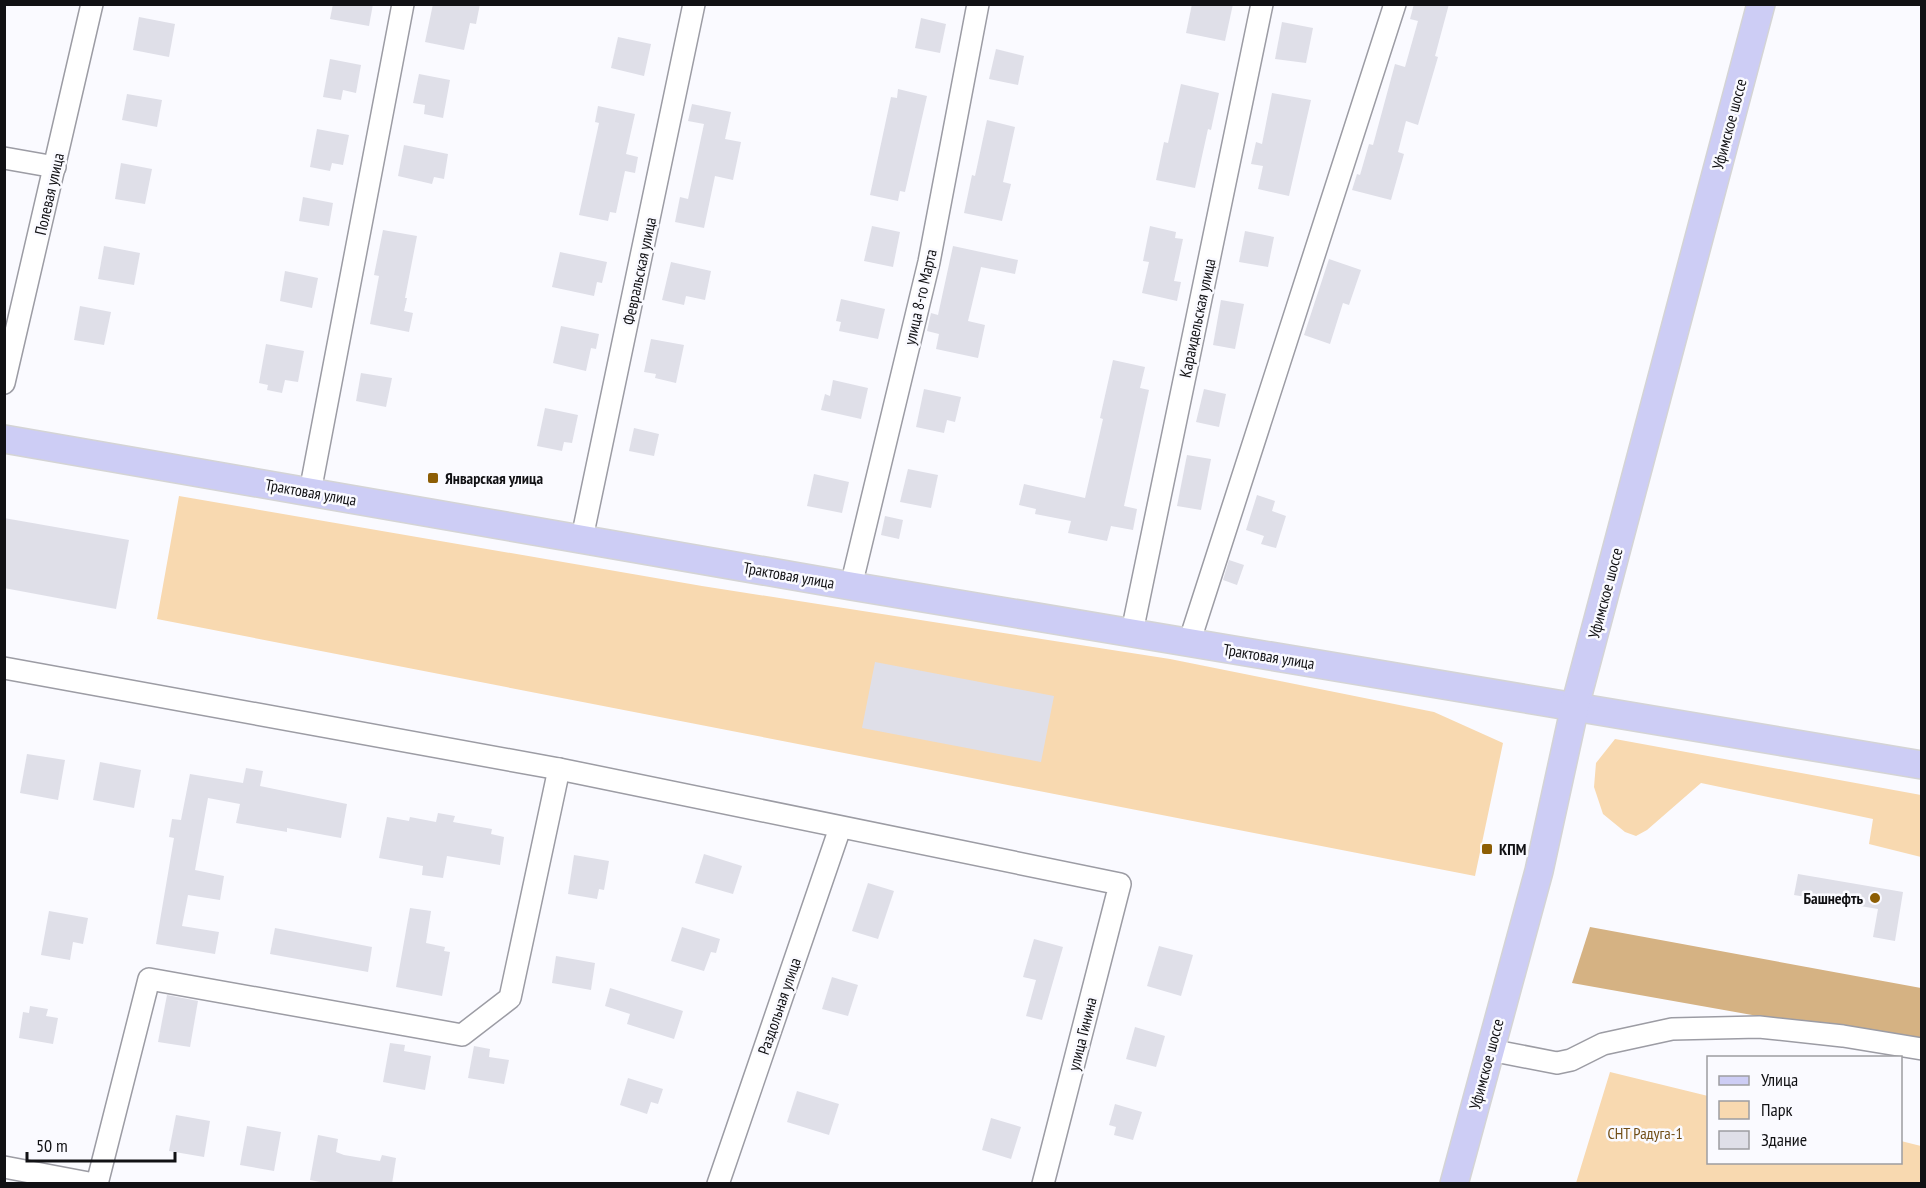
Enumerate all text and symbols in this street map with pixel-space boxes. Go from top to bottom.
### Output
street label: Уфимское шоссе [1707,76,1751,172]
street label: Полевая улица [30,151,68,237]
street label: Февральская улица [618,215,660,327]
street label: улица 8-го Марта [899,247,941,347]
street label: Караидельская улица [1175,257,1219,379]
place label: Январская улица [445,468,543,488]
marker: Январская улица [426,471,440,485]
street label: Трактовая улица [264,474,358,510]
street label: Уфимское шоссе [1583,545,1627,641]
street label: Трактовая улица [742,557,836,593]
street label: Трактовая улица [1222,639,1316,673]
place label: КПМ [1499,839,1526,859]
marker: КПМ [1480,842,1494,856]
place label: Башнефть [1803,888,1863,908]
marker: Башнефть [1868,891,1882,905]
street label: Раздольная улица [753,955,805,1057]
street label: улица Гинина [1063,995,1101,1073]
street label: Уфимское шоссе [1464,1016,1508,1112]
legend [1707,1056,1902,1164]
text: Улица [1761,1068,1798,1091]
text: Парк [1761,1098,1792,1121]
park label: СНТ Радуга-1 [1607,1123,1683,1143]
scale bar [27,1125,176,1163]
text: Здание [1761,1128,1807,1151]
text: 50 m [36,1134,68,1157]

